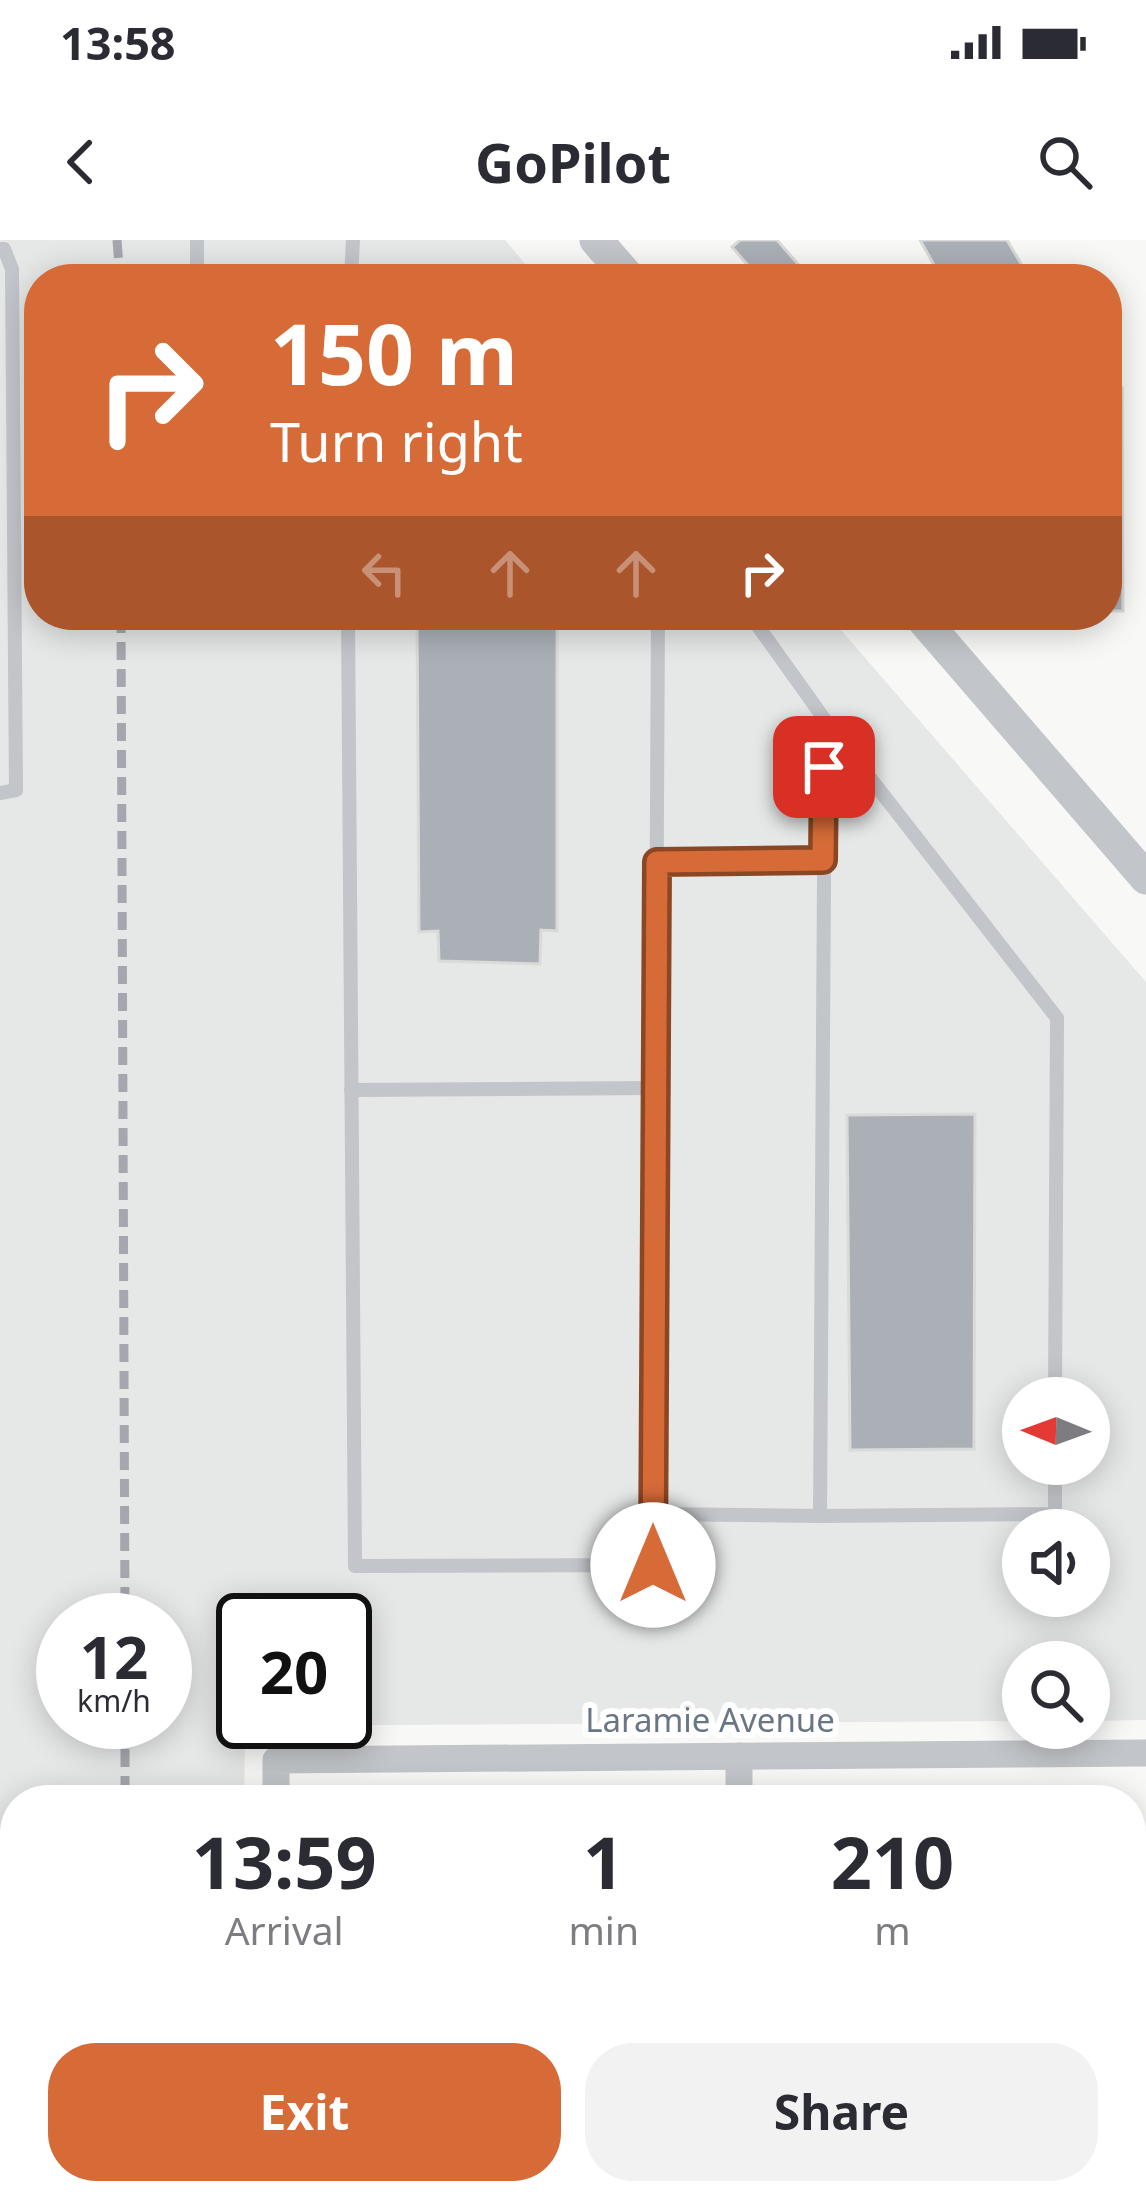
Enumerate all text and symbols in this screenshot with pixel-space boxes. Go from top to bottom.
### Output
text: 13:58 [60,12,176,73]
text: GoPilot [475,125,671,199]
icon: back [48,129,114,195]
icon: search [1032,129,1098,195]
text: 150 m [270,295,518,410]
icon: right [72,312,228,468]
text: Turn right [270,404,523,478]
icon: left [351,540,417,606]
icon: ahead [477,540,543,606]
icon: ahead [603,540,669,606]
icon: right [729,540,795,606]
pin [773,716,875,818]
icon: arrive [791,734,857,800]
north arrow [1002,1377,1110,1485]
map controls [1002,1377,1110,1749]
position arrow [590,1502,716,1628]
button: sound [1002,1509,1110,1617]
speed limit sign: 20 [216,1593,372,1749]
text: 12 [80,1615,148,1697]
button: search [1002,1641,1110,1749]
text: km/h [77,1680,151,1721]
street label: Laramie Avenue [585,1697,835,1742]
text: 13:59 [192,1812,377,1910]
text: 1 [583,1812,624,1910]
text: 210 [831,1812,954,1910]
text: Arrival [225,1903,344,1956]
text: min [568,1903,639,1956]
text: m [874,1903,911,1956]
button: Exit [48,2043,561,2181]
button: Share [585,2043,1098,2181]

